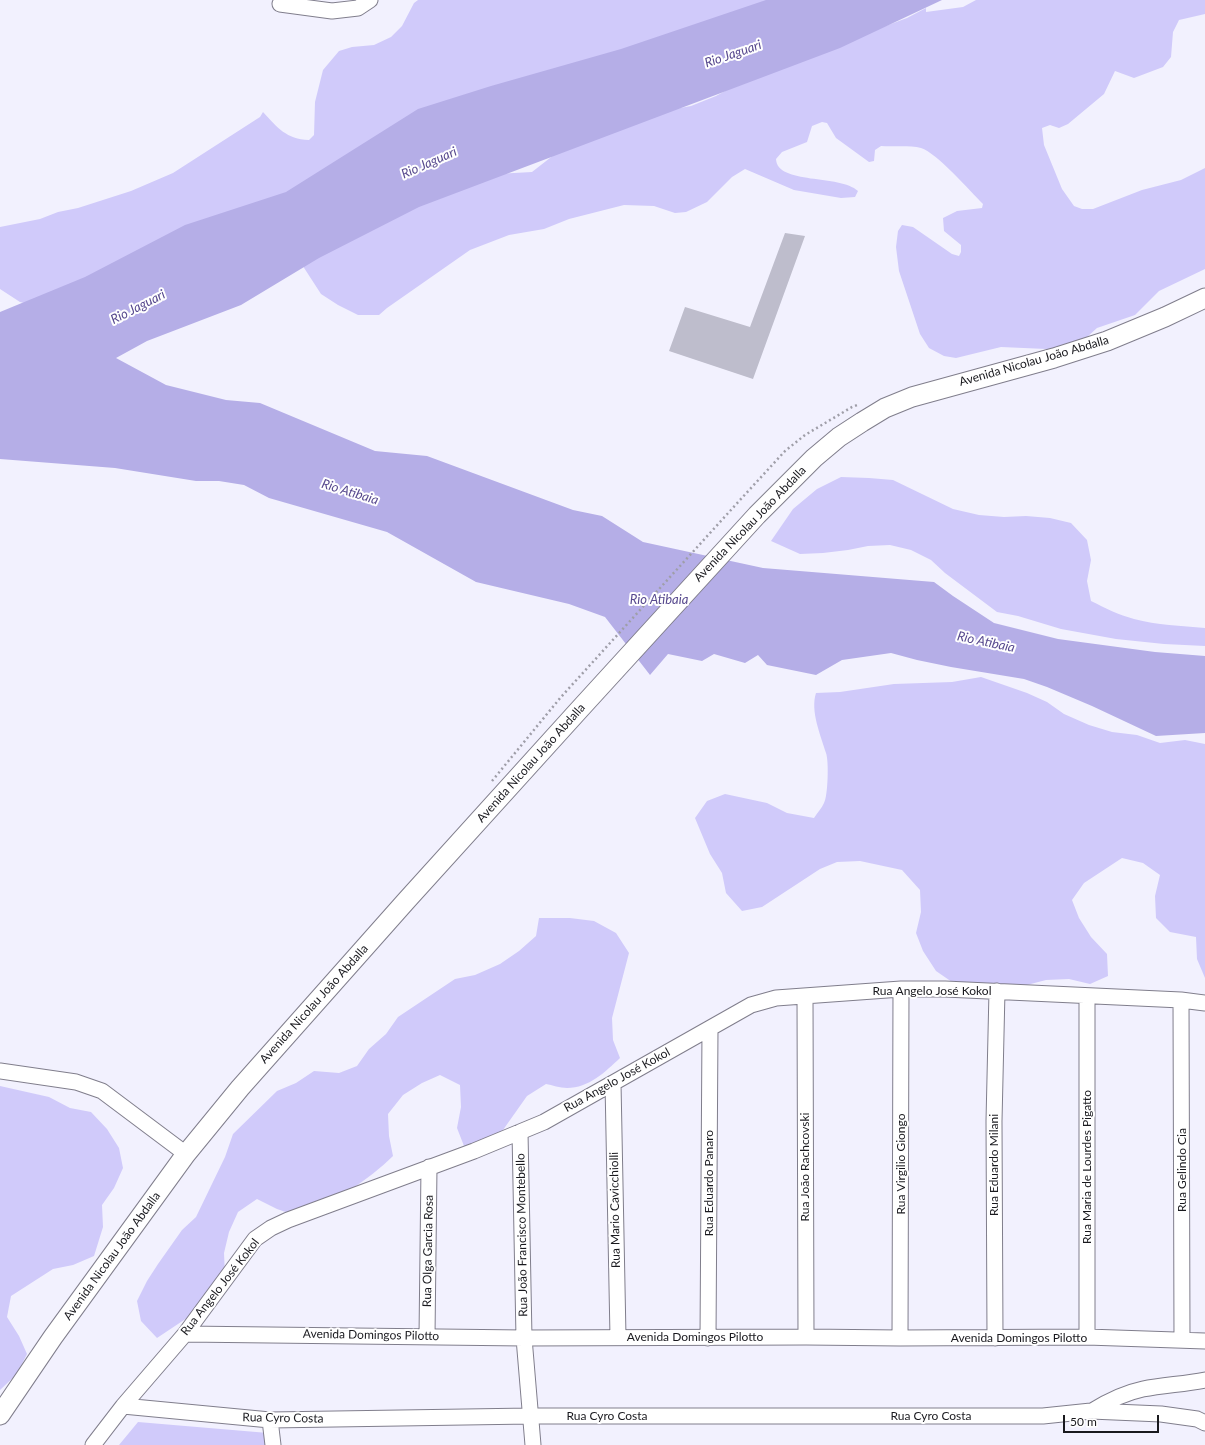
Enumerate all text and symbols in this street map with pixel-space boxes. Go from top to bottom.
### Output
water label: Rio Jaguari [703,37,763,71]
water label: Rio Jaguari [399,144,459,182]
water label: Rio Jaguari [108,287,168,327]
street label: Avenida Nicolau João Abdalla [958,333,1110,389]
street label: Avenida Nicolau João Abdalla [691,463,809,585]
water label: Rio Atibaia [320,476,380,508]
water label: Rio Atibaia [630,592,688,608]
water label: Rio Atibaia [956,628,1016,656]
street label: Avenida Nicolau João Abdalla [474,701,588,825]
street label: Avenida Nicolau João Abdalla [257,942,371,1066]
street label: Rua Angelo José Kokol [873,984,991,998]
street label: Rua Angelo José Kokol [561,1045,673,1115]
street label: Rua Maria de Lourdes Pigatto [1080,1090,1094,1244]
street label: Rua João Rachcovski [798,1113,812,1221]
street label: Rua Virgilio Giongo [894,1114,908,1214]
street label: Rua Eduardo Milani [987,1114,1001,1216]
street label: Rua Gelindo Cia [1175,1128,1189,1212]
street label: Rua Eduardo Panaro [702,1130,716,1236]
street label: Rua Mario Cavicchiolli [607,1152,623,1268]
street label: Rua João Francisco Montebello [513,1153,531,1317]
street label: Avenida Nicolau João Abdalla [61,1189,163,1323]
street label: Rua Olga Garcia Rosa [420,1195,436,1307]
street label: Rua Angelo José Kokol [178,1236,262,1338]
street label: Avenida Domingos Pilotto [303,1327,439,1343]
street label: Avenida Domingos Pilotto [627,1330,763,1344]
street label: Avenida Domingos Pilotto [951,1331,1087,1345]
scale bar [1065,1407,1161,1433]
street label: Rua Cyro Costa [566,1409,648,1423]
street label: Rua Cyro Costa [890,1409,972,1423]
street label: Rua Cyro Costa [242,1410,324,1426]
text: 50 m [1070,1414,1097,1429]

